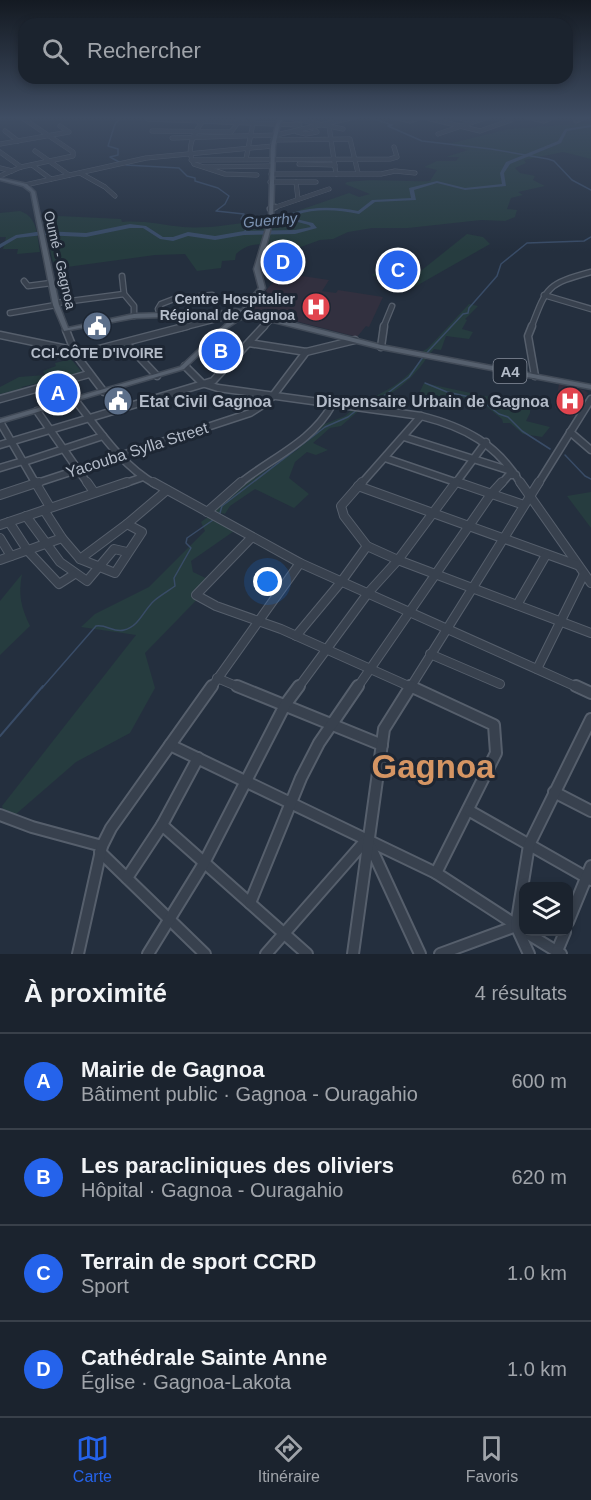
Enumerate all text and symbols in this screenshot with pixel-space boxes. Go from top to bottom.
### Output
search box [18,18,573,84]
icon: search [39,35,72,68]
text: Rechercher [87,38,201,63]
street label: Oumé - Gagnoa [41,209,79,311]
water label: Guerrhy [242,209,299,231]
pin: D [264,240,302,284]
pin: C [378,248,418,292]
place label: Centre Hospitalier Régional de Gagnoa [160,291,296,323]
hospital icon: Centre Hospitalier Régional de Gagnoa [300,291,332,323]
public building icon: CCI-CÔTE D'IVOIRE [81,310,113,342]
pin: B [202,328,240,374]
place label: CCI-CÔTE D'IVOIRE [31,344,163,361]
road number: A4 [494,359,526,383]
pin: A [38,370,78,416]
public building icon: Etat Civil Gagnoa [102,385,134,417]
hospital icon: Dispensaire Urbain de Gagnoa [554,385,586,417]
place label: Etat Civil Gagnoa [139,393,272,410]
place label: Dispensaire Urbain de Gagnoa [316,393,549,410]
street label: Yacouba Sylla Street [64,419,211,481]
your location [253,567,282,596]
district label: Gagnoa [372,748,495,785]
map controls [519,882,573,936]
button: layers [519,882,573,936]
text: À proximité [24,978,167,1008]
text: 4 résultats [475,982,567,1004]
text: Mairie de Gagnoa [81,1057,264,1082]
text: A [36,1070,51,1092]
text: 600 m [511,1070,567,1092]
text: Bâtiment public · Gagnoa - Ouragahio [81,1083,418,1105]
text: Les paracliniques des oliviers [81,1153,394,1178]
text: B [36,1166,51,1188]
text: 620 m [511,1166,567,1188]
text: Hôpital · Gagnoa - Ouragahio [81,1179,343,1201]
text: Terrain de sport CCRD [81,1249,317,1274]
text: C [36,1262,51,1284]
text: 1.0 km [507,1262,567,1284]
text: Sport [81,1275,129,1297]
text: Cathédrale Sainte Anne [81,1345,327,1370]
text: D [36,1358,51,1380]
text: 1.0 km [507,1358,567,1380]
text: Église · Gagnoa-Lakota [81,1371,291,1393]
tab: Carte [73,1432,112,1486]
tab: Itinéraire [258,1432,320,1486]
tab: Favoris [466,1432,518,1486]

